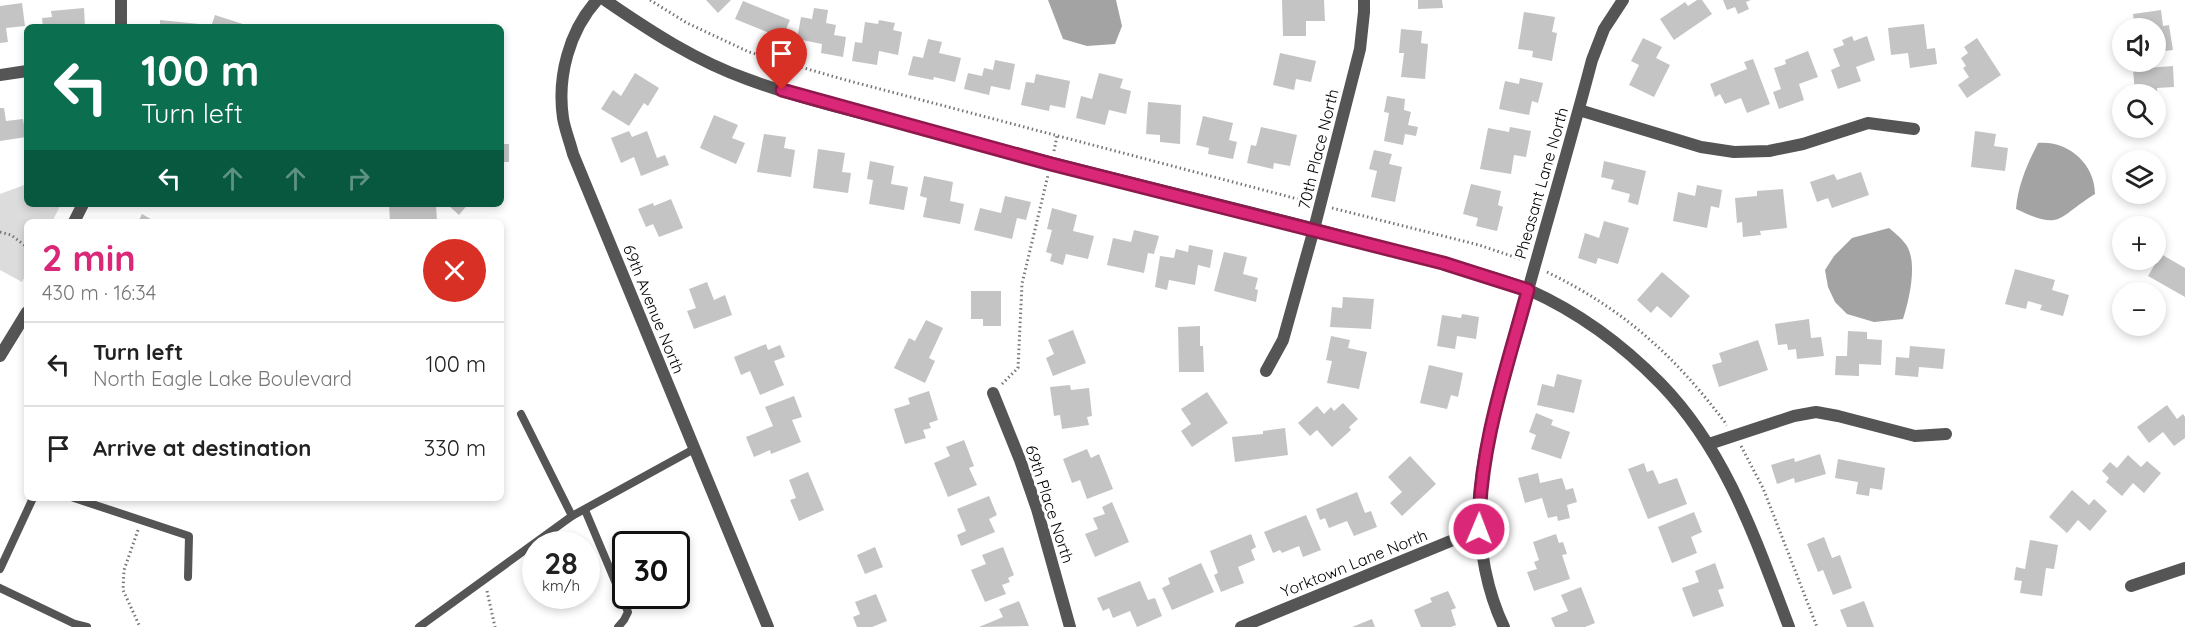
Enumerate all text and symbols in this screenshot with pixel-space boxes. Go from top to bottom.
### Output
map controls [2112,18,2166,336]
button: sound [2112,18,2166,72]
pin [756,28,807,90]
icon: arrive [765,37,798,70]
text: 100 m [141,44,259,97]
icon: left [42,48,120,126]
button: search [2112,84,2166,138]
street label: 70th Place North [1293,87,1343,211]
text: Turn left [141,96,243,130]
street label: Pheasant Lane North [1510,105,1572,261]
button: layers [2112,150,2166,204]
icon: left [153,162,186,195]
icon: ahead [216,162,249,195]
icon: ahead [279,162,312,195]
icon: right [342,162,375,195]
button: + [2112,216,2166,270]
text: 2 min [42,235,136,280]
button: close [423,239,486,302]
street label: 69th Avenue North [619,242,689,376]
text: 430 m · 16:34 [42,280,156,305]
button: − [2112,282,2166,336]
text: Turn left [93,338,183,366]
icon: left [42,348,75,381]
text: 100 m [426,350,486,378]
text: North Eagle Lake Boulevard [93,366,352,391]
icon: arrive [42,432,75,465]
text: Arrive at destination [93,434,311,462]
text: 330 m [424,434,486,462]
street label: 69th Place North [1021,442,1079,566]
position arrow [1447,497,1511,561]
street label: Yorktown Lane North [1278,524,1430,602]
speed limit sign: 30 [612,531,690,609]
text: 28 [544,544,578,582]
text: km/h [542,576,580,595]

